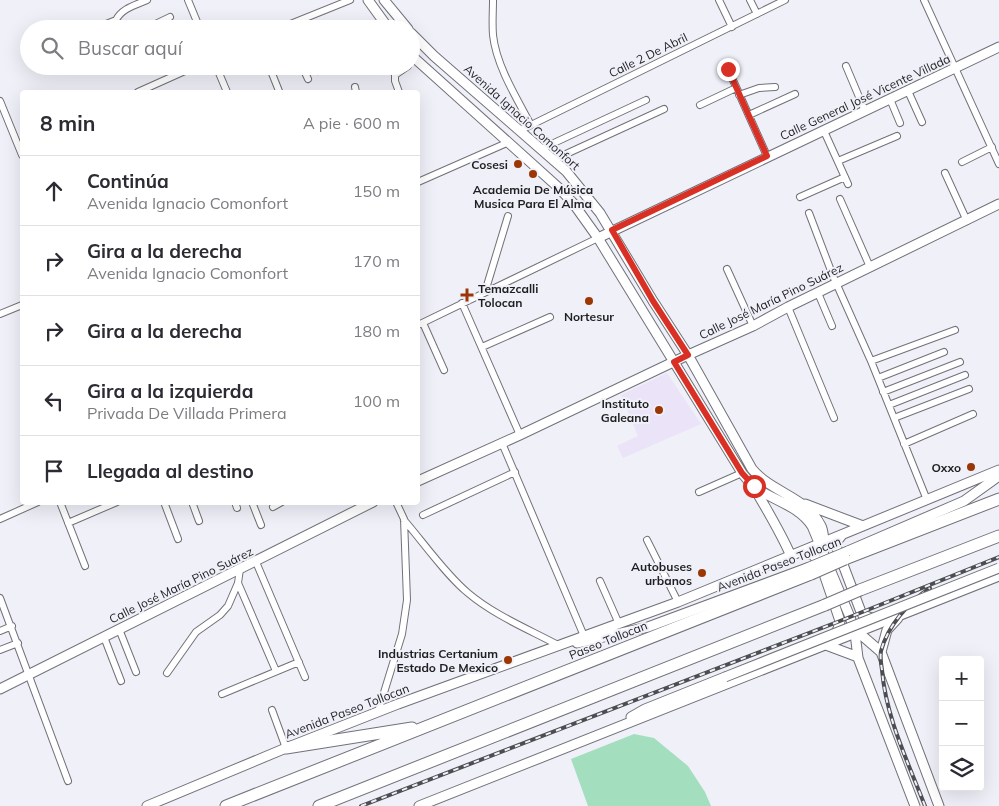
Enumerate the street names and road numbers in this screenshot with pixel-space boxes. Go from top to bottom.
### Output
street label: Calle 2 De Abril [606,29,690,81]
street label: Calle General José Vicente Villada [777,51,953,143]
street label: Avenida Ignacio Comonfort [461,61,583,173]
street label: Calle José María Pino Suárez [697,260,845,342]
street label: Avenida Paseo Tollocan [715,533,843,595]
street label: Calle José María Pino Suárez [107,544,255,626]
street label: Paseo Tollocan [567,617,649,663]
street label: Avenida Paseo Tollocan [283,680,411,742]

